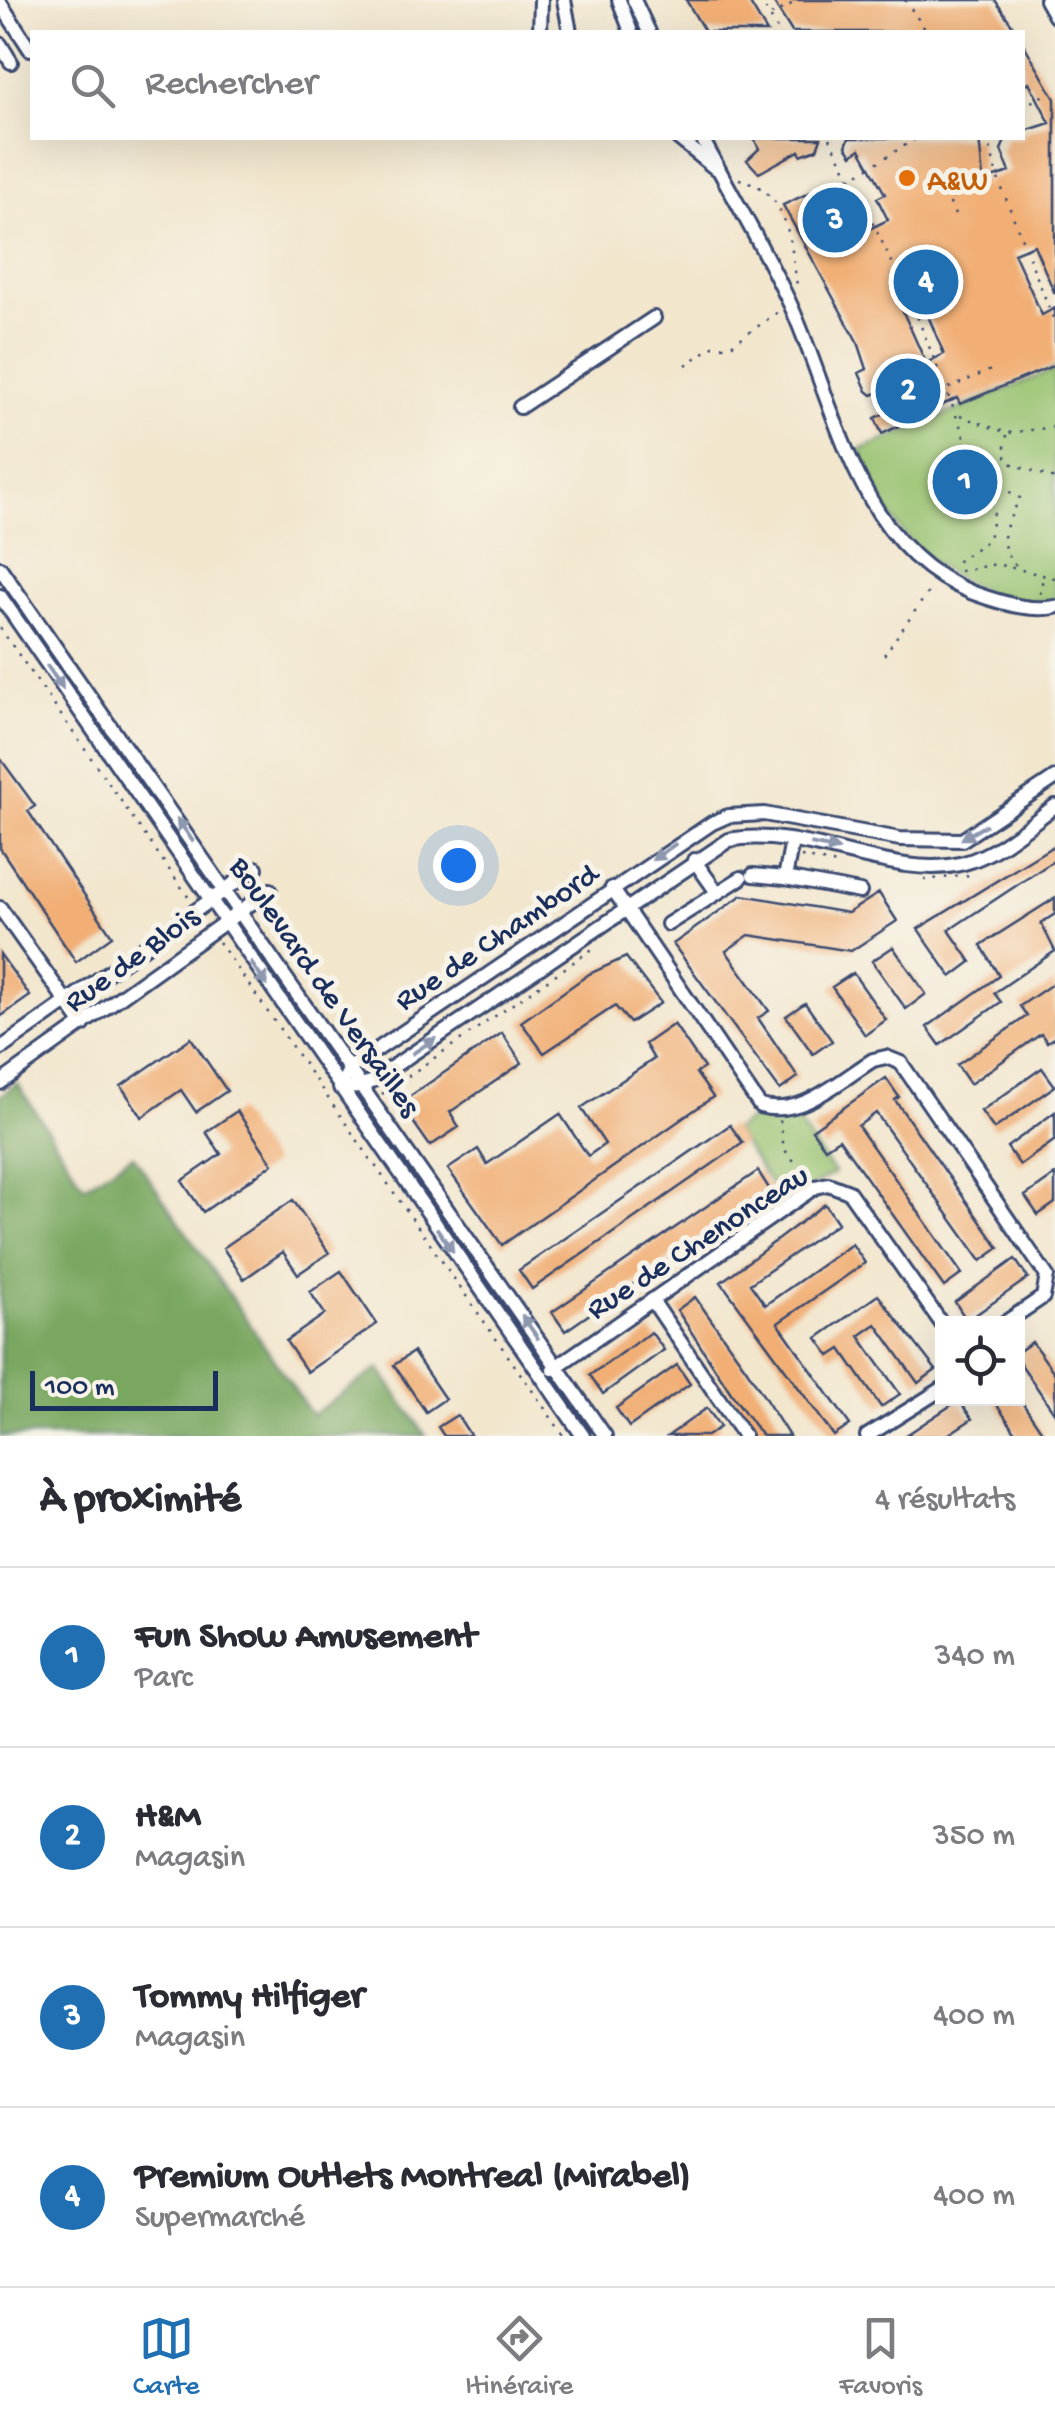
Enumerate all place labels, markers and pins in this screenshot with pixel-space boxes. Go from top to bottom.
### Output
place label: A&W [927,164,988,202]
marker: A&W [896,167,918,189]
pin: 3 [802,182,868,258]
pin: 4 [894,244,958,320]
pin: 2 [876,354,940,428]
pin: 1 [932,444,998,520]

